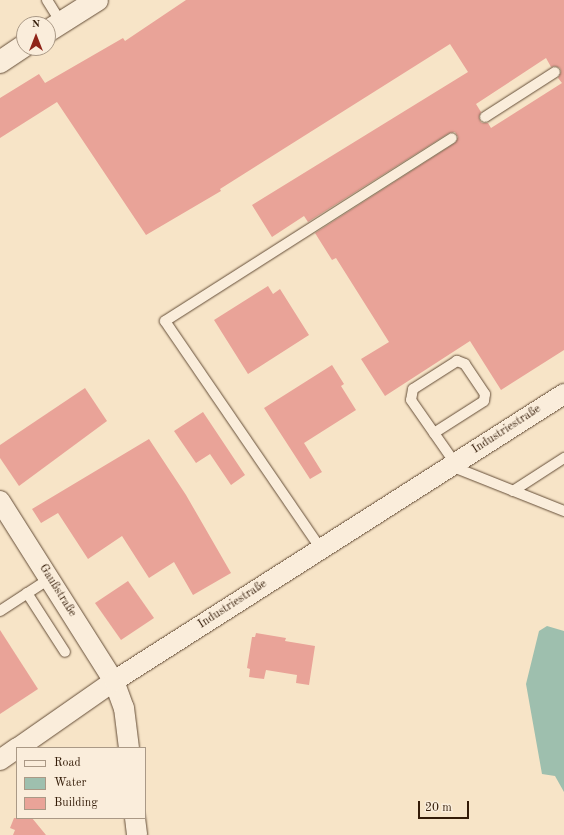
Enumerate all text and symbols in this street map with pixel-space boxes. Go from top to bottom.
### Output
north arrow [16,16,56,56]
text: N [32,19,40,30]
street label: Industriestraße [470,402,544,458]
street label: Gaußstraße [35,562,79,620]
street label: Industriestraße [196,577,270,633]
legend [16,747,146,819]
text: Road [54,757,81,769]
text: Water [54,777,86,789]
scale bar [420,793,471,819]
text: Building [54,797,98,809]
text: 20 m [425,802,452,814]

